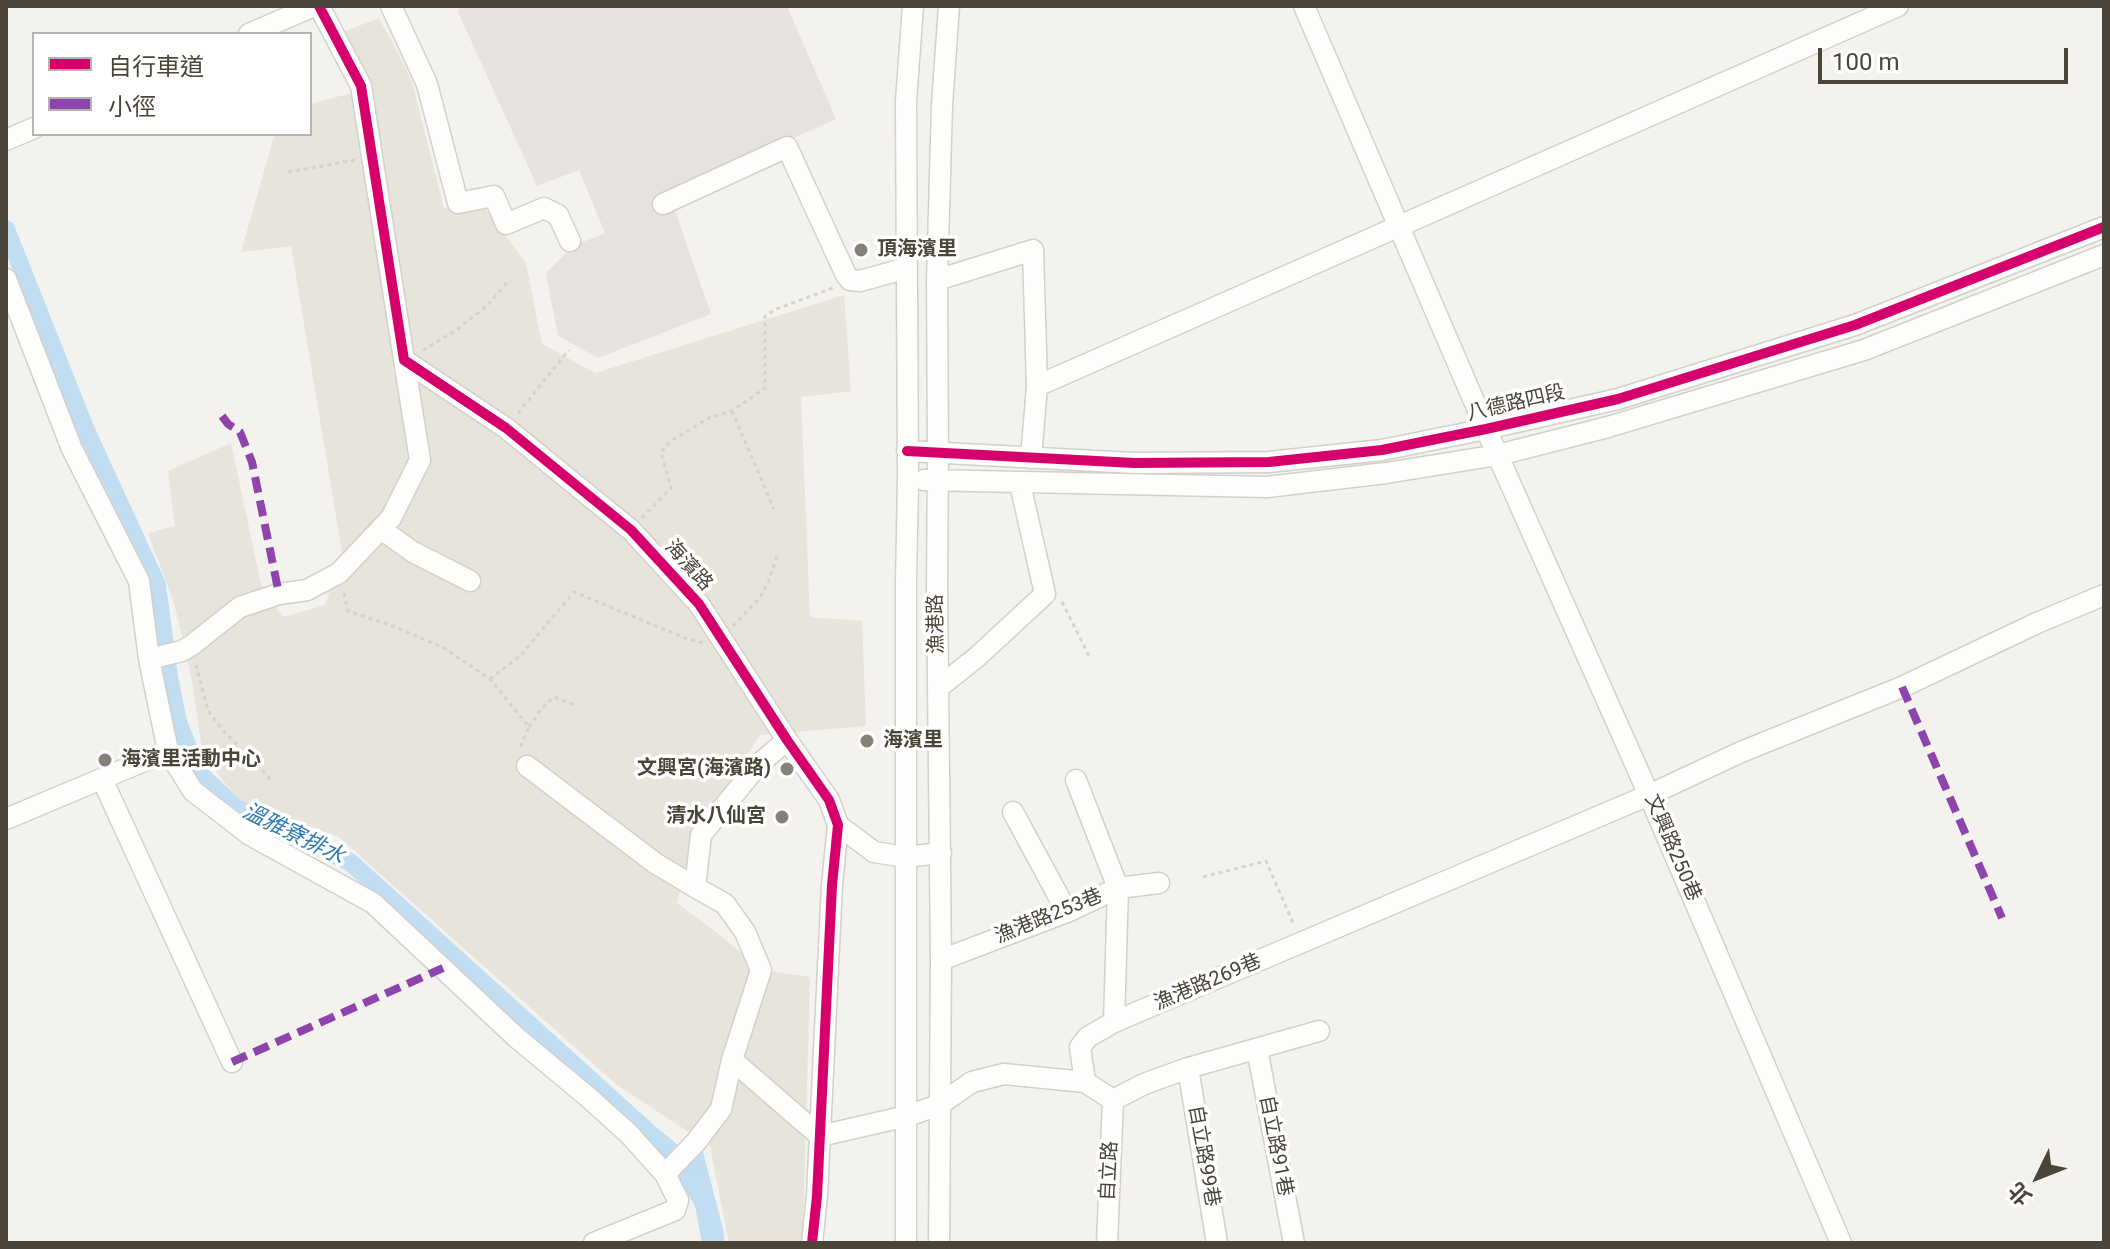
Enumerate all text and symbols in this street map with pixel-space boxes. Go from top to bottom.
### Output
legend [32,32,312,136]
scale bar [1822,32,2072,82]
text: 100 m [1832,48,1899,76]
text: 自行車道 [108,53,204,81]
text: 小徑 [108,93,156,121]
place label: 頂海濱里 [877,238,957,262]
marker: 頂海濱里 [852,241,870,259]
street label: 八德路四段 [1465,381,1567,427]
street label: 海濱路 [659,536,717,596]
street label: 漁港路 [924,594,950,654]
place label: 海濱里 [883,729,943,753]
marker: 海濱里 [858,732,876,750]
place label: 海濱里活動中心 [121,748,261,772]
marker: 海濱里活動中心 [96,751,114,769]
place label: 文興宮(海濱路) [637,757,771,781]
marker: 文興宮(海濱路) [778,760,796,778]
street label: 文興路250巷 [1639,791,1705,905]
water label: 溫雅寮排水 [238,799,348,871]
place label: 清水八仙宮 [666,805,766,829]
marker: 清水八仙宮 [773,808,791,826]
street label: 漁港路253巷 [992,885,1106,949]
street label: 漁港路269巷 [1151,950,1265,1016]
street label: 自立路91巷 [1253,1093,1297,1199]
street label: 自立路99巷 [1182,1103,1224,1209]
north arrow [1998,1137,2078,1217]
street label: 自立路 [1096,1140,1124,1202]
text: 北 [2003,1177,2037,1210]

